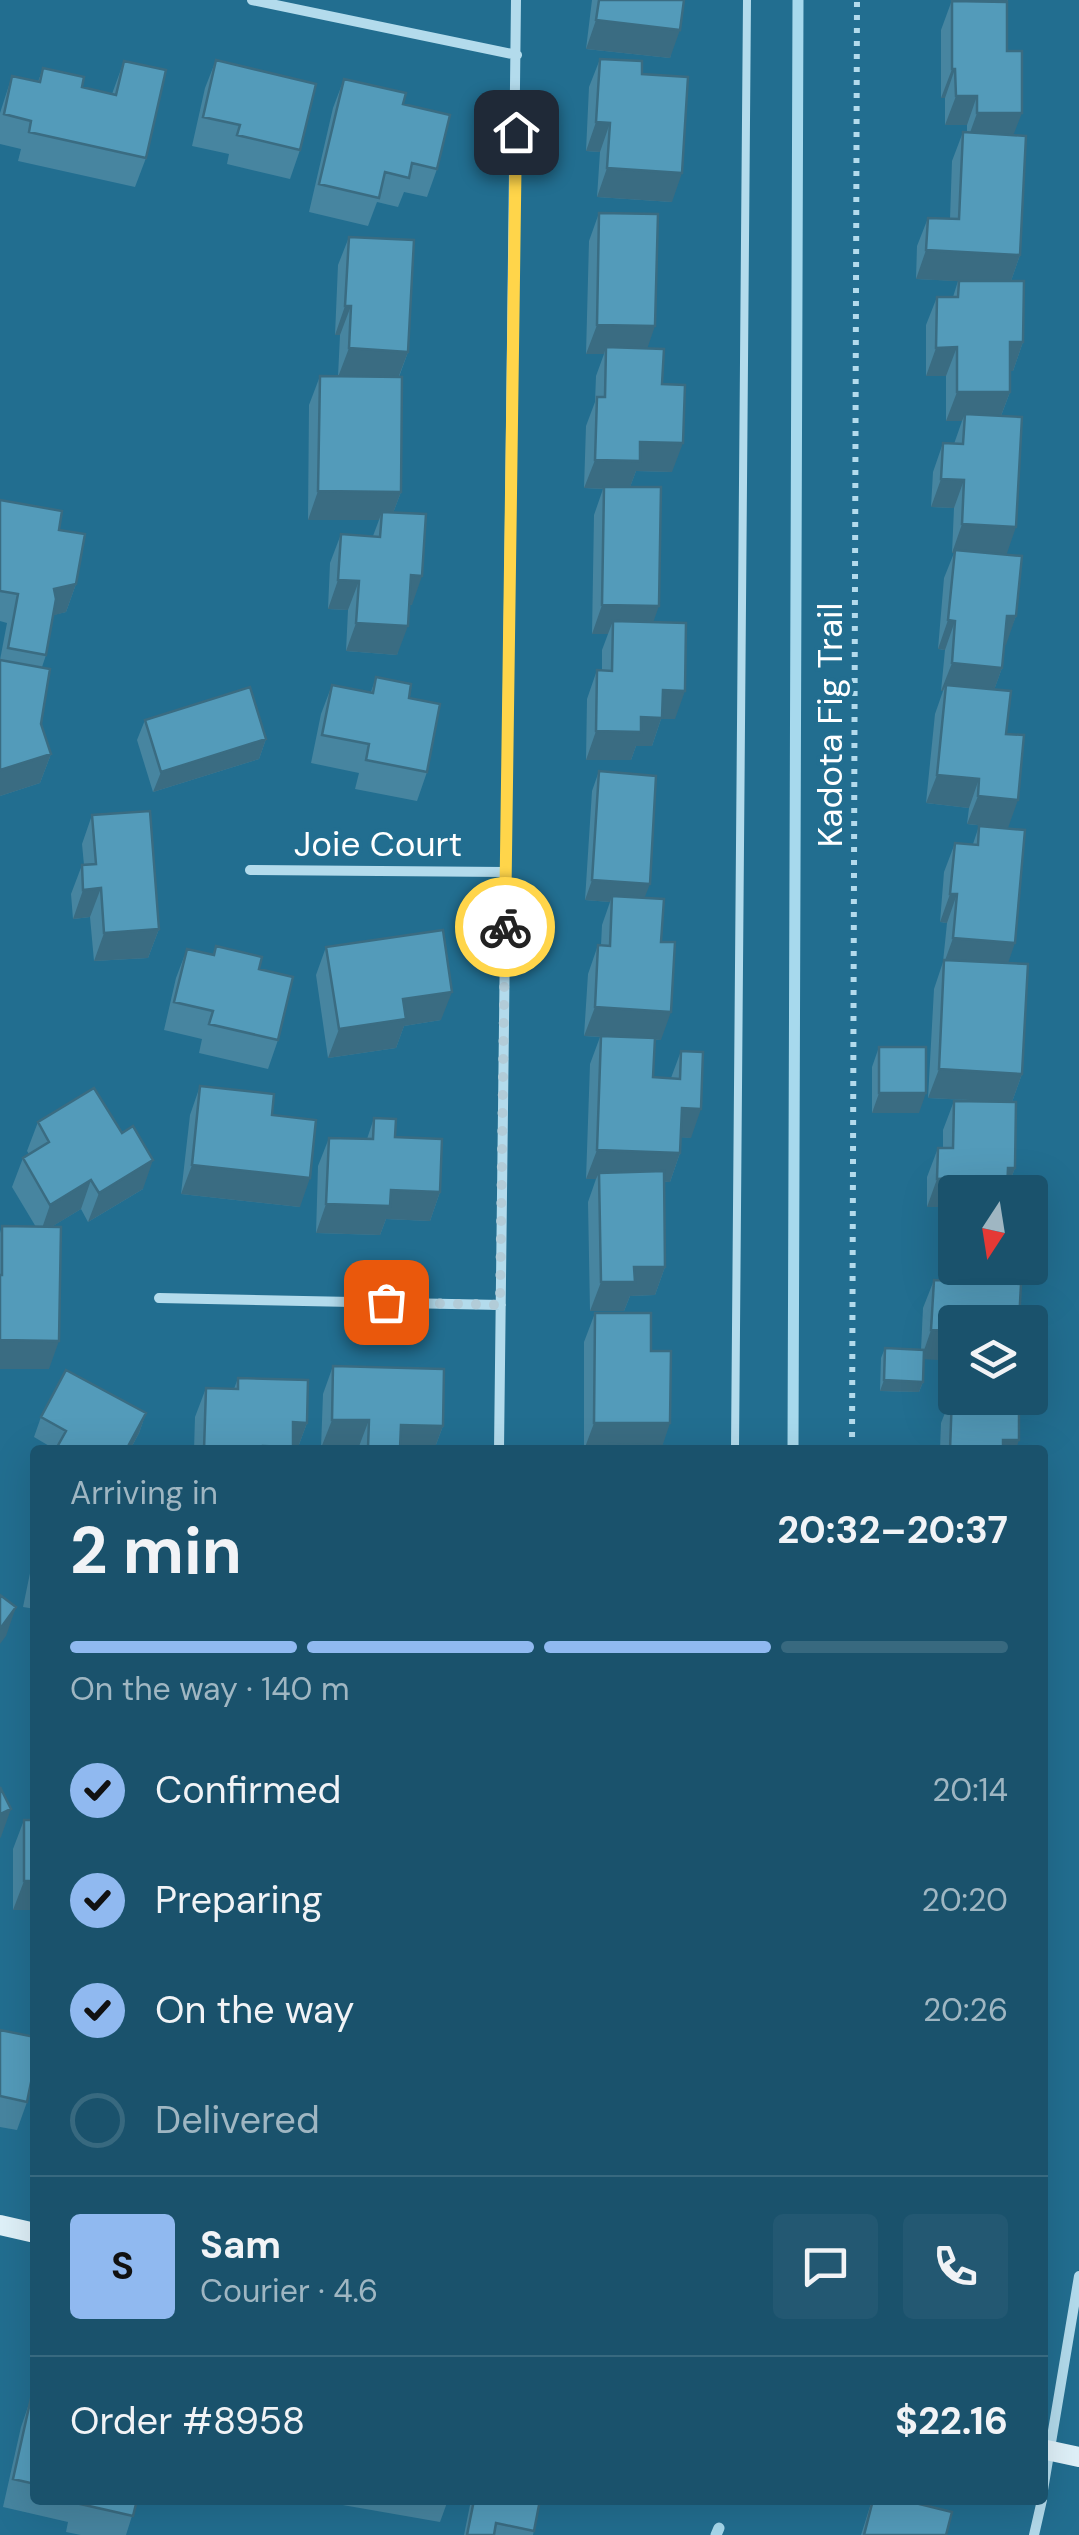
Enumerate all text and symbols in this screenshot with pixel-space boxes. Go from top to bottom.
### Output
pin [474,90,559,175]
icon: home [489,105,544,160]
street label: Kadota Fig Trail [807,603,853,847]
street label: Joie Court [294,821,462,867]
courier [455,877,555,977]
icon: bike [478,900,533,955]
north arrow [938,1175,1048,1285]
map controls [938,1175,1048,1415]
pin [344,1260,429,1345]
icon: bag [359,1275,414,1330]
button: layers [938,1305,1048,1415]
text: Arriving in [70,1472,218,1514]
text: 20:32–20:37 [777,1505,1008,1555]
text: 2 min [70,1509,242,1593]
text: On the way · 140 m [70,1668,350,1710]
icon: check [70,1763,125,1818]
text: Confirmed [155,1765,341,1815]
text: 20:14 [932,1769,1008,1811]
icon: check [70,1873,125,1928]
text: Preparing [155,1875,323,1925]
text: 20:20 [922,1879,1008,1921]
icon: check [70,1983,125,2038]
text: On the way [155,1985,354,2035]
text: 20:26 [923,1989,1008,2031]
text: Delivered [155,2095,320,2145]
button: chat [773,2214,878,2319]
button: phone [903,2214,1008,2319]
text: Sam [200,2220,281,2270]
text: S [111,2241,134,2291]
text: Courier · 4.6 [200,2270,378,2312]
text: Order #8958 [70,2396,305,2446]
text: $22.16 [895,2396,1008,2446]

